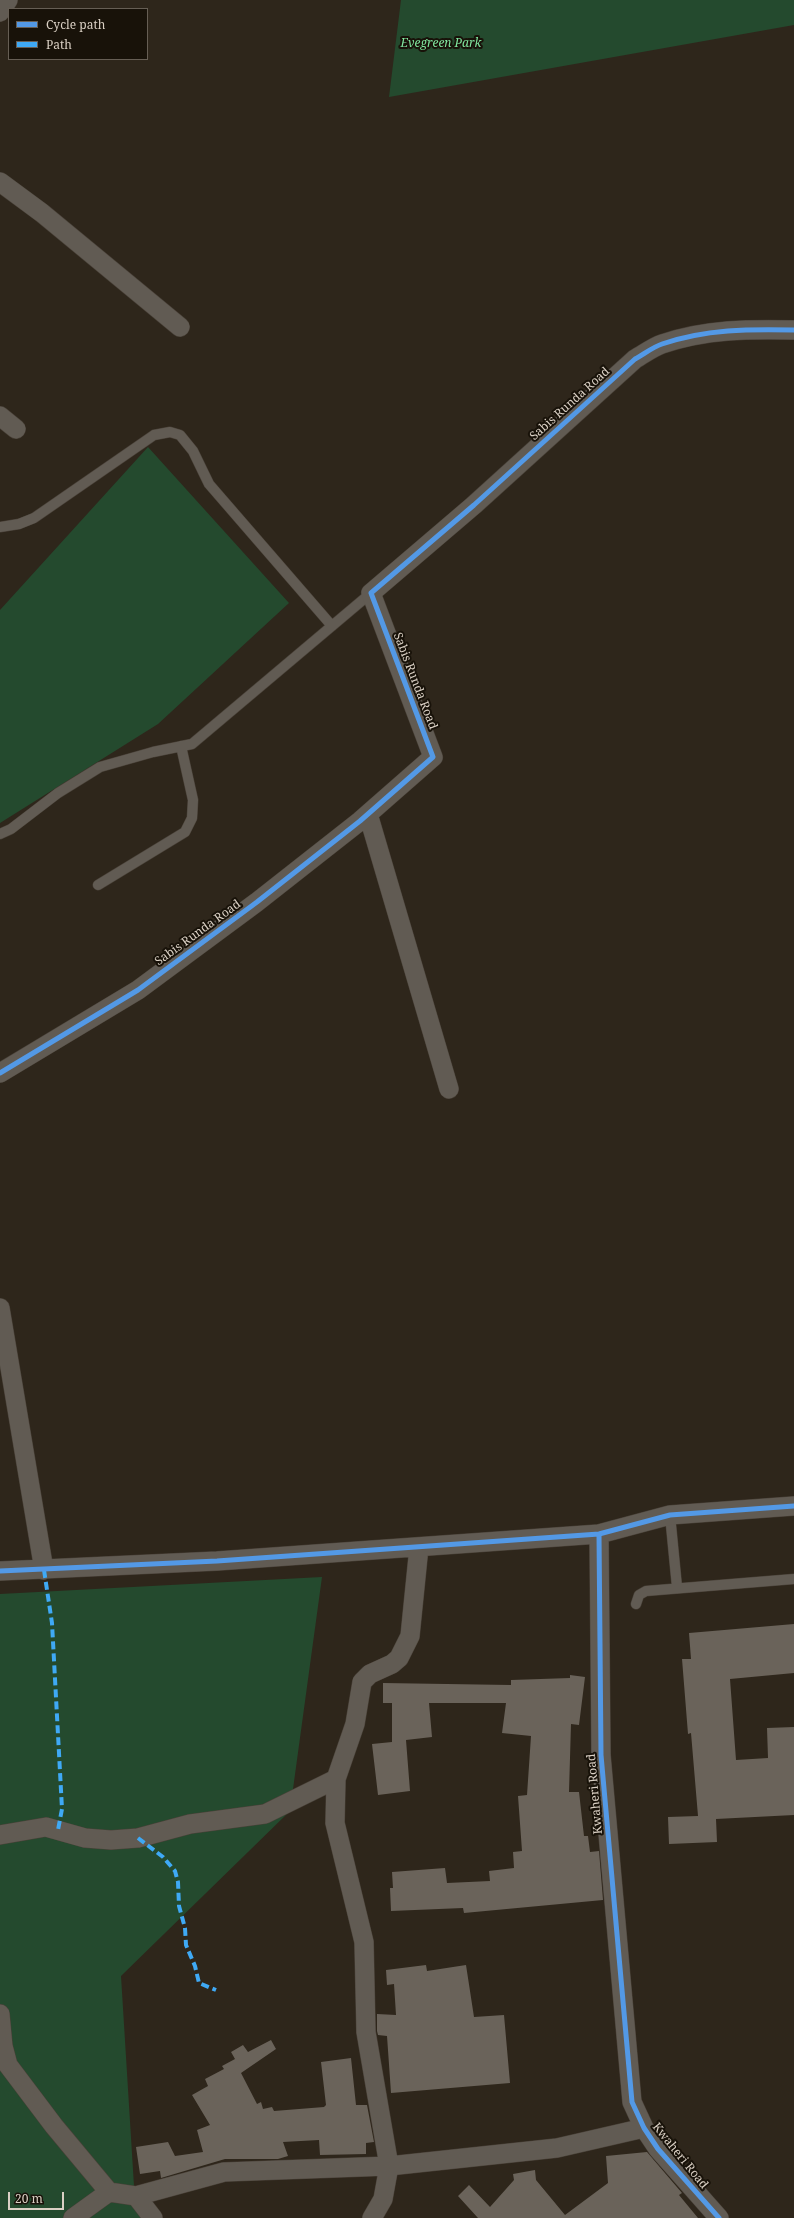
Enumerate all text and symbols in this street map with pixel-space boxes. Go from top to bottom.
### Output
legend [8,8,148,60]
text: Cycle path [46,16,105,33]
text: Path [46,36,72,53]
park label: Evegreen Park [401,37,481,51]
street label: Sabis Runda Road [527,364,613,444]
street label: Sabis Runda Road [390,631,440,731]
street label: Sabis Runda Road [152,897,244,969]
street label: Kwaheri Road [584,1753,606,1835]
street label: Kwaheri Road [649,2120,711,2192]
scale bar [10,2184,66,2210]
text: 20 m [15,2190,43,2207]

